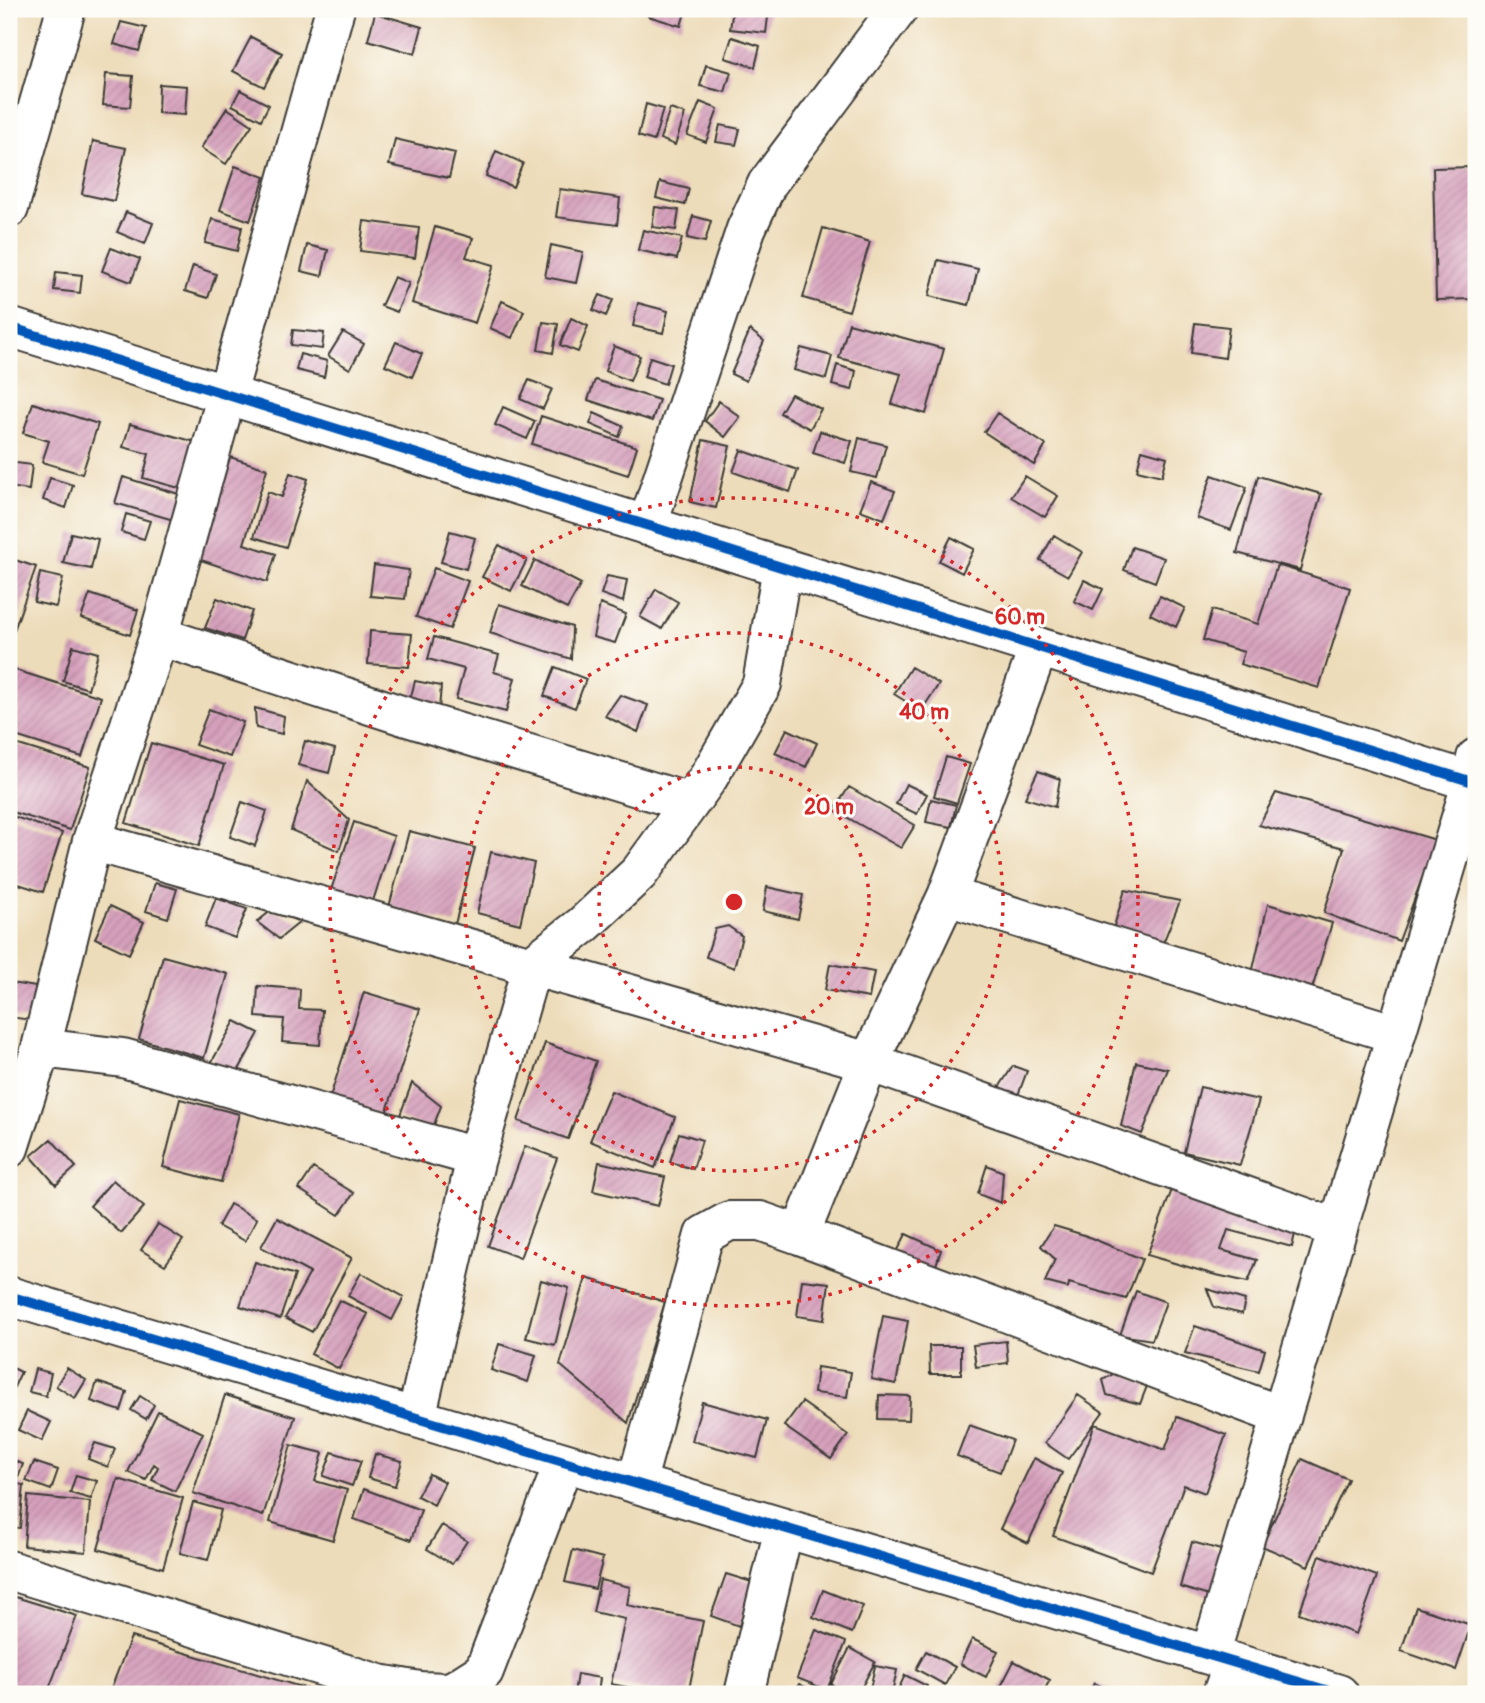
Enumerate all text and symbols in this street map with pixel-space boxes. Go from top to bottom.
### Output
text: 60 m [995,604,1045,631]
text: 40 m [899,699,949,726]
text: 20 m [804,794,854,821]
centre of rings [722,890,746,914]

